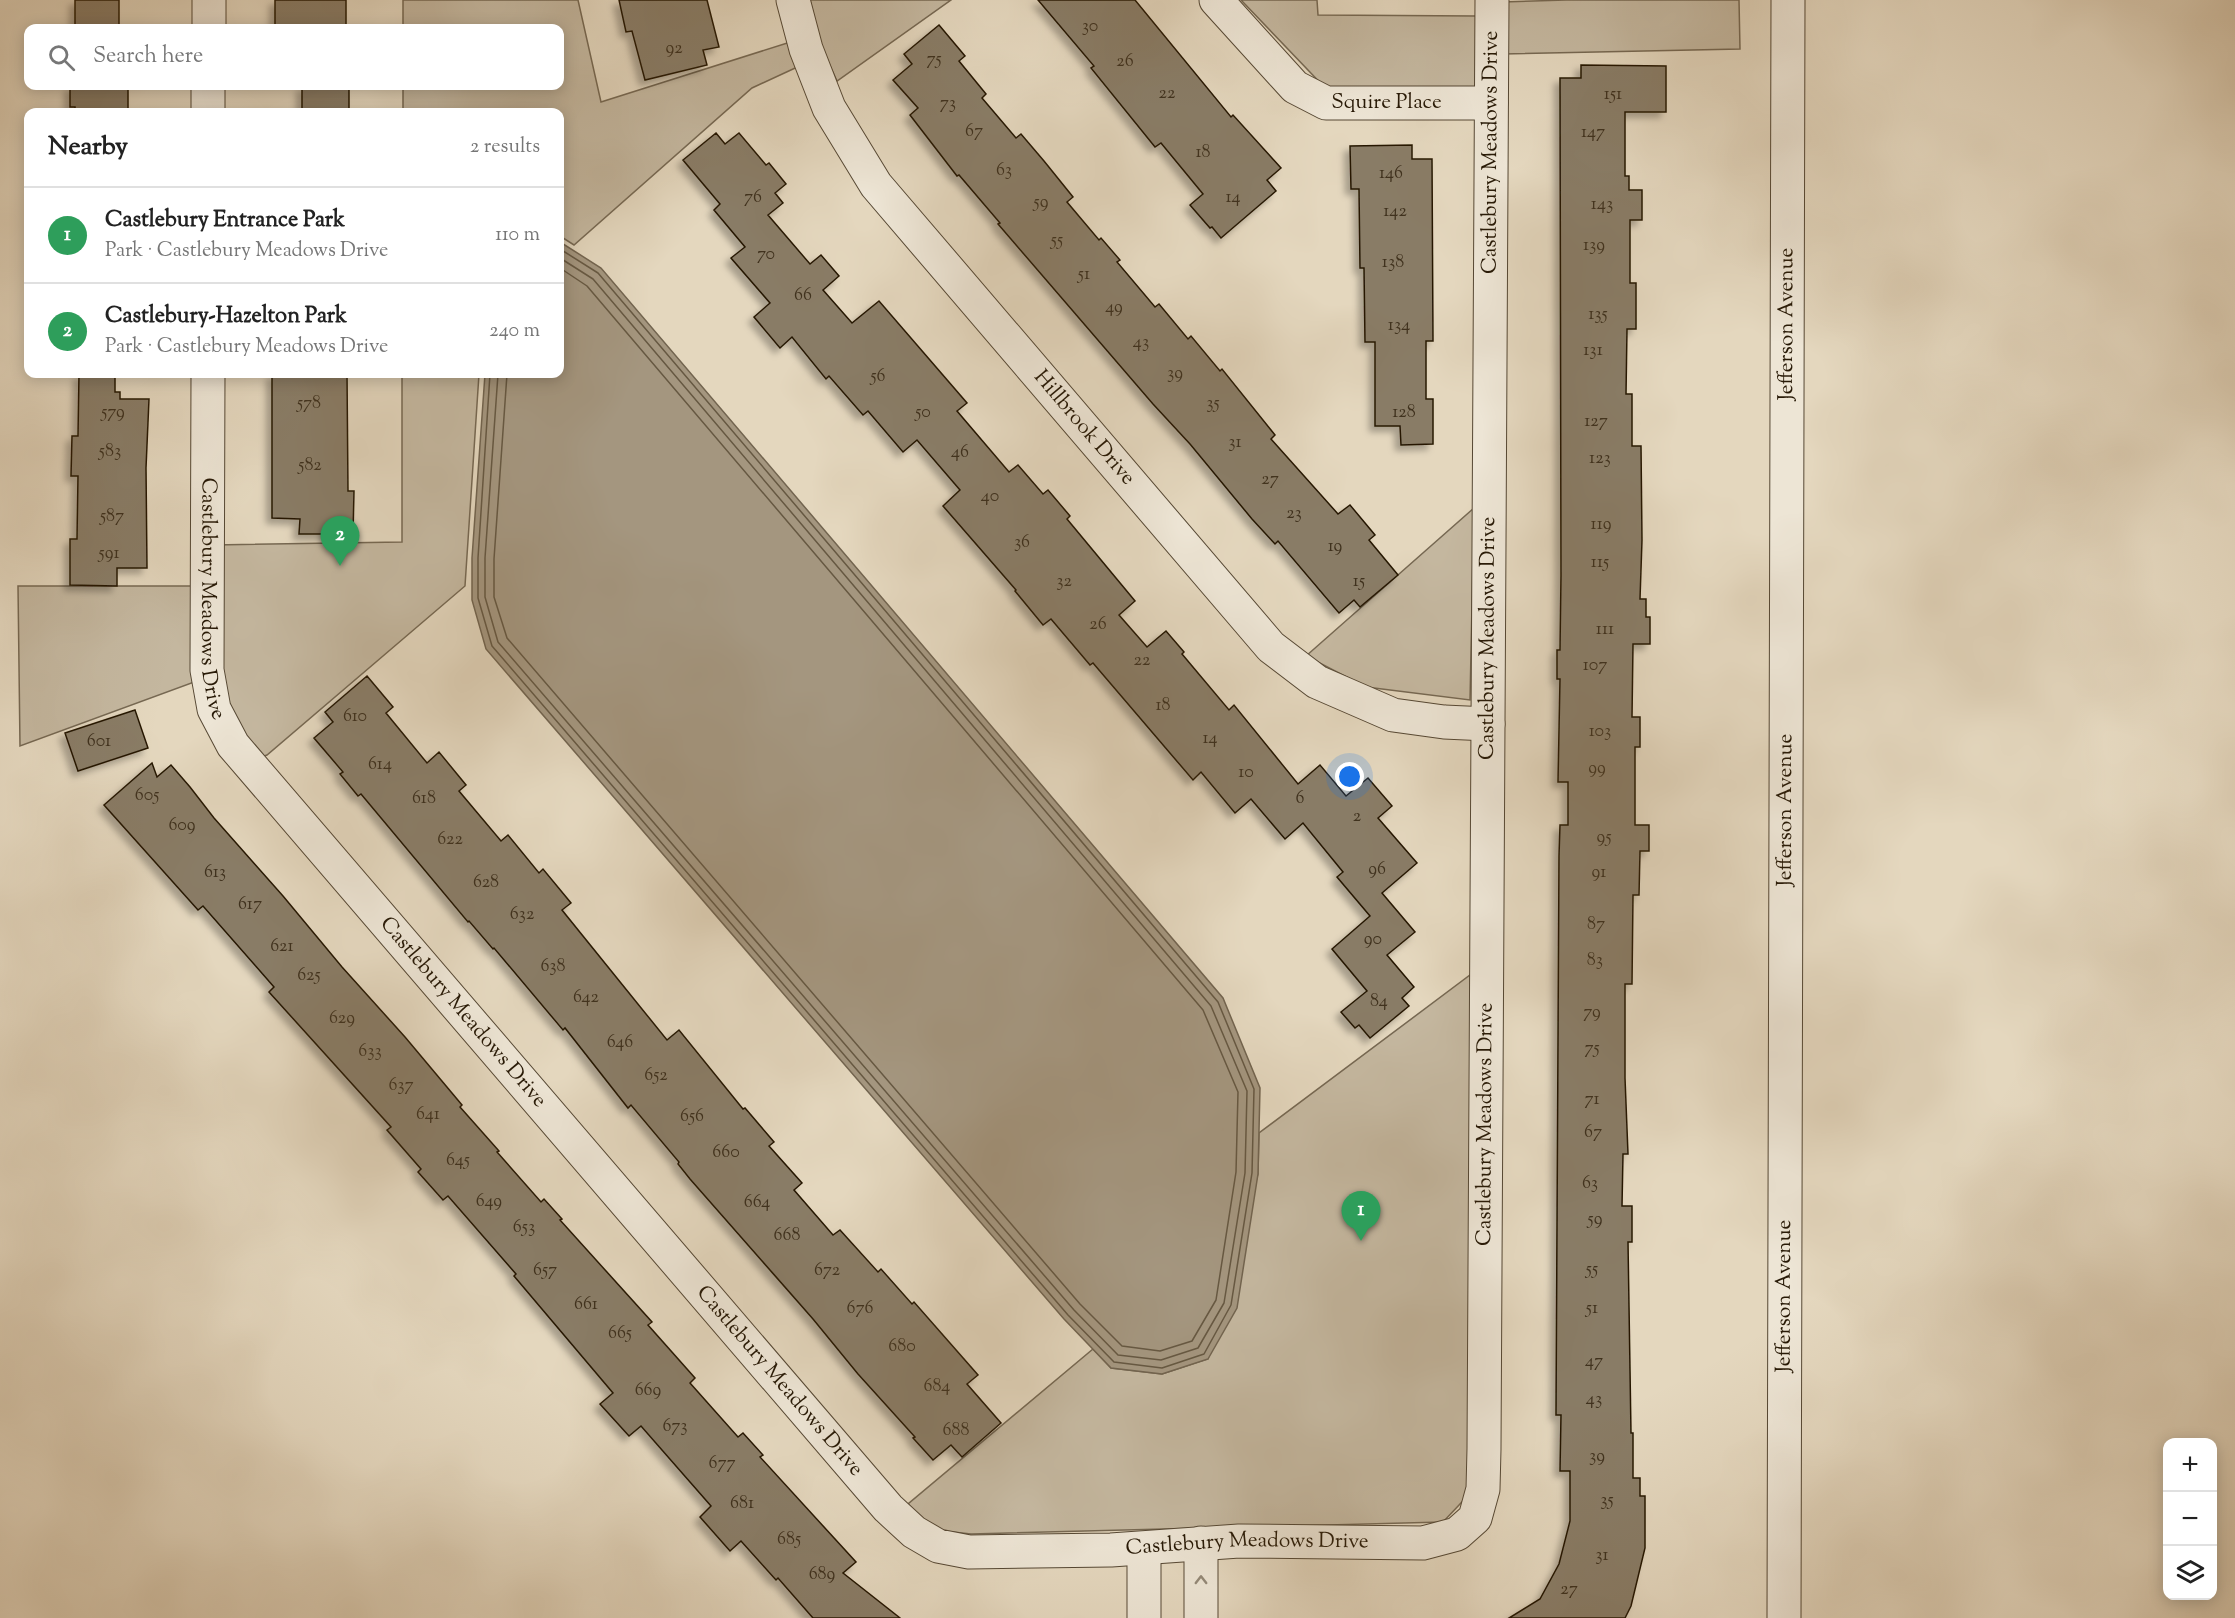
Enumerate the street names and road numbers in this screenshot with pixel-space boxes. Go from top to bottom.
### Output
street label: Castlebury Meadows Drive [1475,31,1507,274]
street label: Squire Place [1331,88,1442,118]
street label: Jefferson Avenue [1772,248,1802,401]
street label: Hillbrook Drive [1026,364,1142,492]
street label: Castlebury Meadows Drive [192,477,232,726]
street label: Castlebury Meadows Drive [1473,517,1504,760]
street label: Jefferson Avenue [1771,734,1801,887]
street label: Castlebury Meadows Drive [372,911,553,1115]
street label: Castlebury Meadows Drive [1470,1003,1501,1246]
street label: Jefferson Avenue [1770,1220,1800,1373]
street label: Castlebury Meadows Drive [689,1279,870,1483]
street label: Castlebury Meadows Drive [1125,1525,1369,1564]

